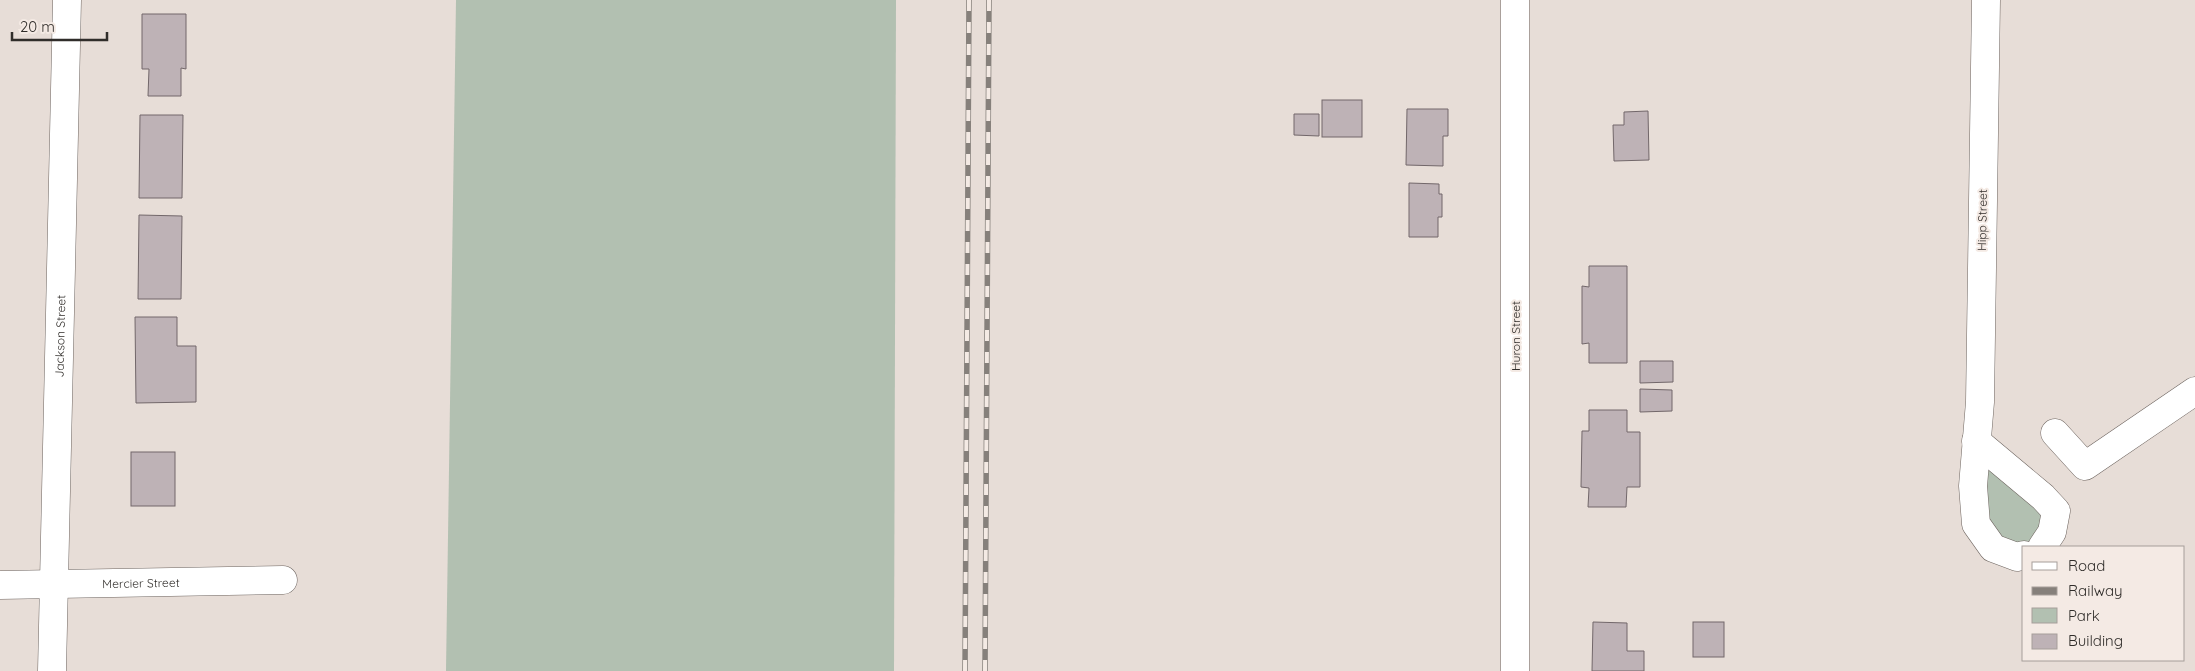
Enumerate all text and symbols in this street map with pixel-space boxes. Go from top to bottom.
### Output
scale bar [12,10,108,42]
text: 20 m [20,17,55,36]
street label: Hipp Street [1974,189,1990,251]
street label: Jackson Street [51,295,68,378]
street label: Huron Street [1508,301,1523,371]
legend [2022,546,2185,661]
text: Road [2068,556,2105,575]
street label: Mercier Street [102,574,180,591]
text: Railway [2068,581,2123,600]
text: Park [2068,606,2100,625]
text: Building [2068,631,2123,650]

